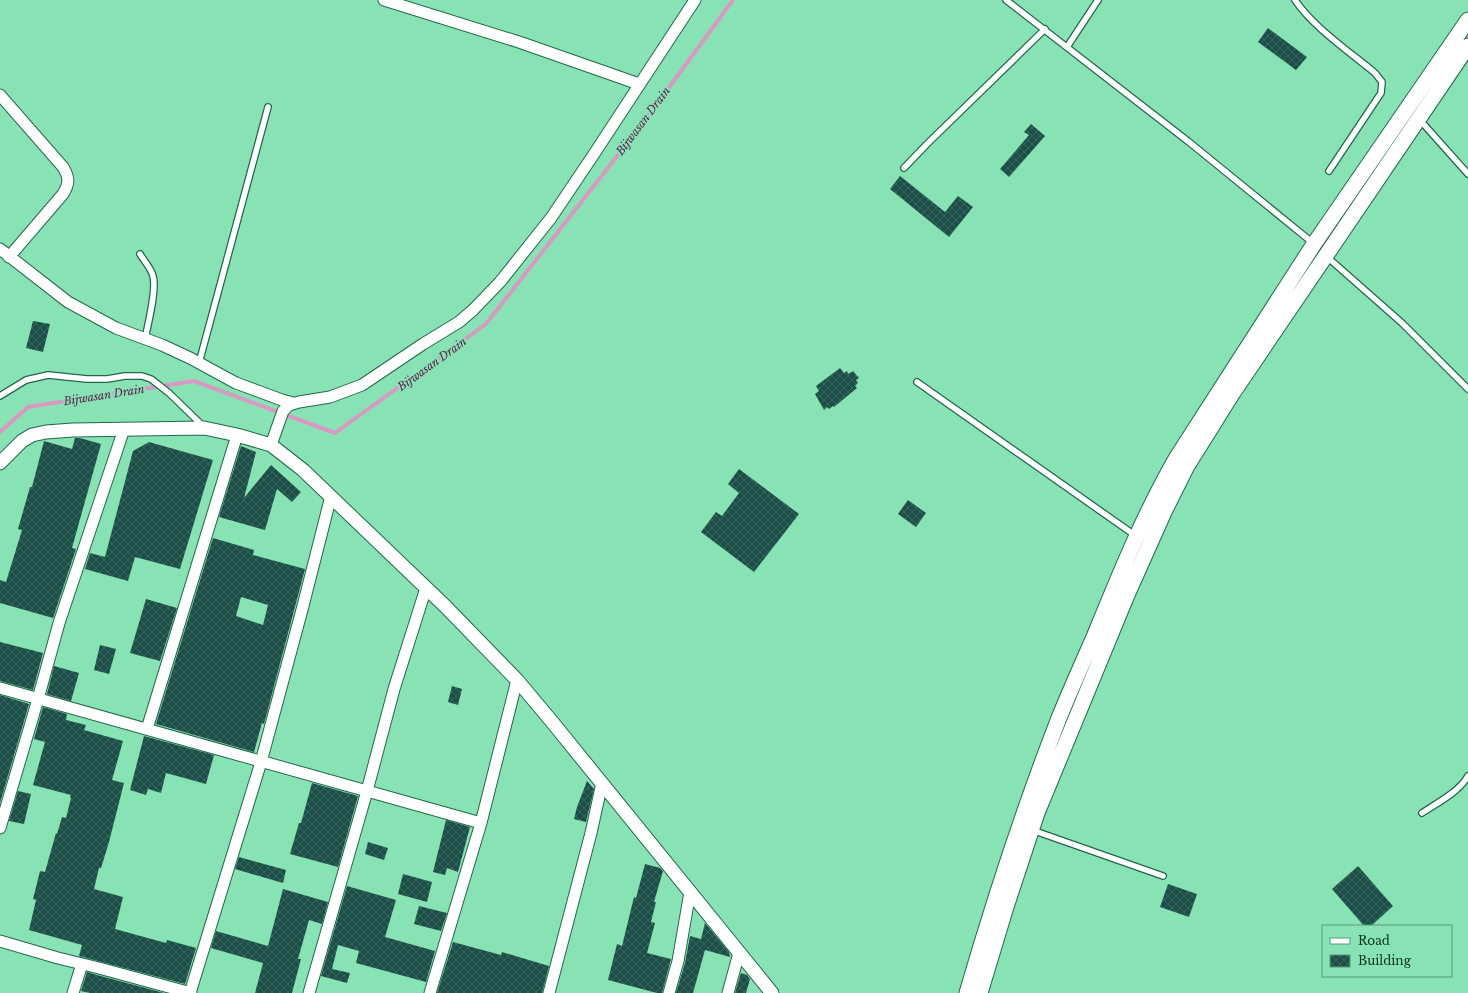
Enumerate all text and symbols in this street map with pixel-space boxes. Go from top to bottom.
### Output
water label: Bijwasan Drain [612,84,673,159]
water label: Bijwasan Drain [394,334,469,394]
water label: Bijwasan Drain [62,382,146,408]
legend [1322,925,1452,977]
text: Road [1358,933,1390,948]
text: Building [1358,953,1412,968]

